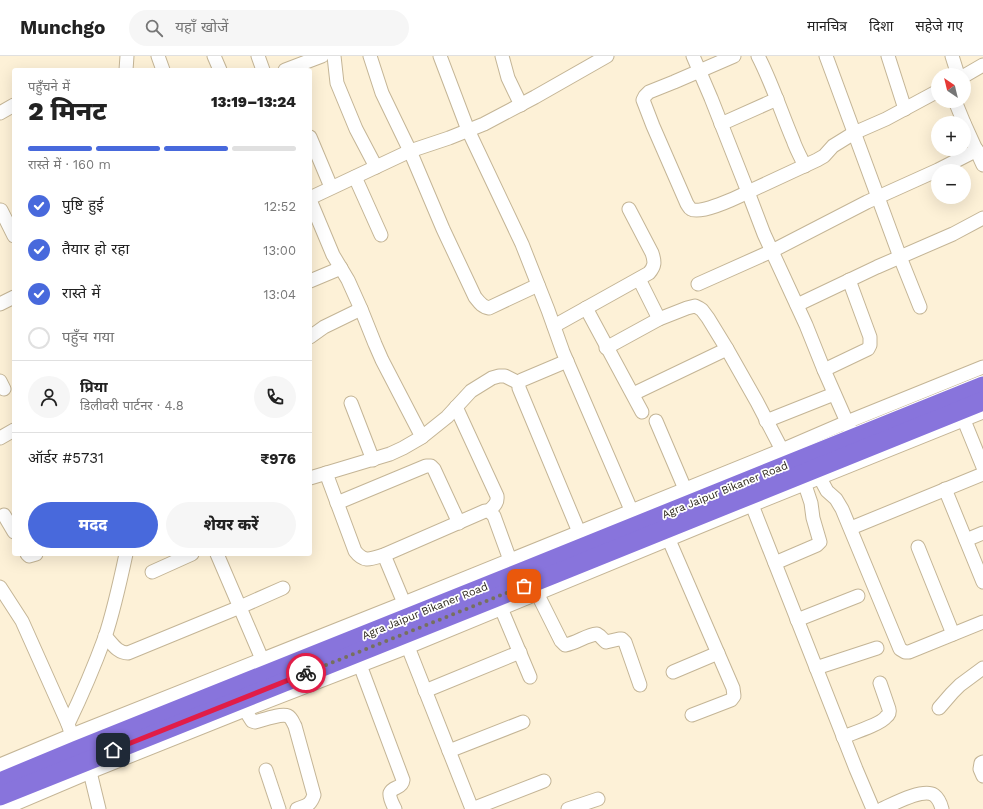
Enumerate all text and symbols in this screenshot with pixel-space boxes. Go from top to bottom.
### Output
search box [129,10,409,46]
text: Munchgo [20,16,105,39]
icon: search [143,17,165,39]
text: यहाँ खोजें [175,18,228,36]
text: मानचित्र [807,18,847,34]
text: दिशा [869,18,893,34]
text: सहेजे गए [915,18,963,34]
north arrow [931,68,971,108]
map controls [931,68,971,204]
text: पहुँचने में [28,79,70,94]
text: 13:19–13:24 [211,93,296,111]
text: 2 मिनट [28,96,107,126]
button: + [931,116,971,156]
text: रास्ते में · 160 m [28,157,111,172]
button: − [931,164,971,204]
icon: check [28,195,50,217]
text: पुष्टि हुई [62,196,104,214]
text: 12:52 [264,199,296,214]
icon: check [28,239,50,261]
text: तैयार हो रहा [62,240,129,258]
text: 13:00 [263,243,296,258]
icon: check [28,283,50,305]
text: रास्ते में [62,284,101,302]
text: 13:04 [263,287,296,302]
text: पहुँच गया [62,328,114,346]
button: person [28,376,70,418]
button: phone [254,376,296,418]
text: प्रिया [80,378,108,396]
text: डिलीवरी पार्टनर · 4.8 [80,398,184,413]
text: ऑर्डर #5731 [28,449,104,467]
text: ₹976 [260,450,296,468]
street label: Agra Jaipur Bikaner Road [660,459,790,521]
button: मदद [28,502,158,548]
button: शेयर करें [166,502,296,548]
pin [507,569,541,603]
icon: bag [513,575,535,597]
street label: Agra Jaipur Bikaner Road [360,580,490,642]
courier [286,653,326,693]
icon: bike [295,662,317,684]
pin [96,733,130,767]
icon: home [102,739,124,761]

